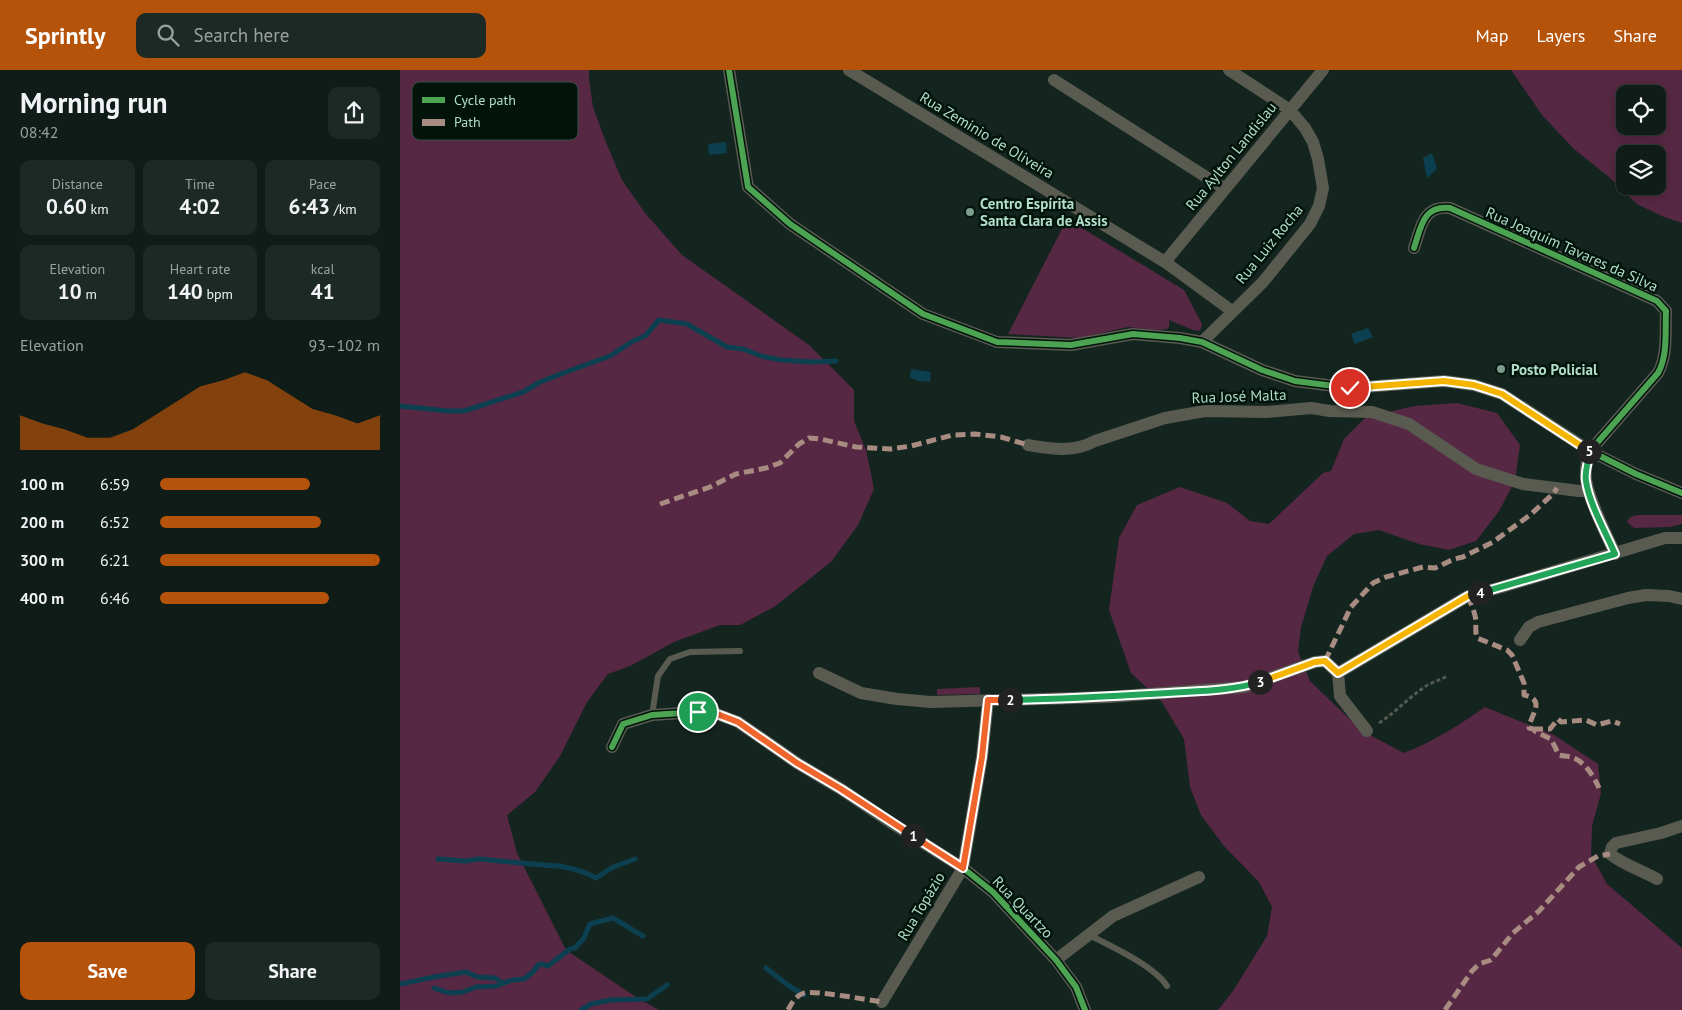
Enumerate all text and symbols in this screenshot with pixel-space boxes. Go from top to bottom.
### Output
search box [136,13,486,58]
text: Sprintly [25,20,106,51]
icon: search [154,21,182,49]
text: Search here [194,23,289,47]
text: Map [1476,24,1508,47]
text: Layers [1536,24,1585,47]
text: Share [1613,24,1657,47]
legend [412,82,578,140]
text: Morning run [20,84,168,121]
map controls [1616,85,1666,195]
button: locate [1616,85,1666,135]
button: share [328,87,380,139]
street label: Rua Zeminio de Oliveira [917,87,1057,183]
text: Cycle path [454,91,516,109]
street label: Rua Aylton Landislau [1181,98,1281,214]
text: Path [454,113,481,131]
text: 08:42 [20,122,58,142]
button: layers [1616,145,1666,195]
text: Distance [52,175,103,193]
text: Time [185,175,215,193]
text: Pace [309,175,336,193]
text: 0.60 [46,193,87,220]
text: 4:02 [179,193,221,220]
text: 6:43 [289,193,330,220]
place label: Centro Espírita Santa Clara de Assis [980,194,1108,230]
text: km [87,200,109,218]
text: /km [330,200,357,218]
street label: Rua Luiz Rocha [1231,200,1307,288]
street label: Rua Joaquim Tavares da Silva [1483,202,1661,296]
marker: Centro Espírita Santa Clara de Assis [964,206,976,218]
text: Elevation [49,260,105,278]
text: Heart rate [170,260,230,278]
text: kcal [311,260,335,278]
text: 10 [58,278,82,305]
text: 140 [167,278,203,305]
text: 41 [311,278,335,305]
text: m [82,285,97,303]
text: bpm [203,285,233,303]
text: Elevation [20,335,84,355]
text: 93–102 m [309,335,380,355]
place label: Posto Policial [1511,360,1598,379]
marker: Posto Policial [1495,363,1507,375]
pin [1329,367,1371,409]
icon: check [1336,374,1364,402]
street label: Rua José Malta [1191,385,1287,407]
pin: 5 [1576,438,1602,464]
text: 5 [1586,442,1593,460]
text: 100 m [20,474,64,494]
text: 6:59 [100,474,130,494]
text: 200 m [20,512,64,532]
text: 6:52 [100,512,130,532]
text: 300 m [20,550,64,570]
text: 6:21 [100,550,130,570]
pin: 4 [1468,580,1492,606]
text: 4 [1477,584,1484,602]
text: 400 m [20,588,64,608]
text: 6:46 [100,588,130,608]
pin: 3 [1248,670,1272,694]
text: 3 [1257,673,1264,691]
pin: 2 [998,688,1022,712]
pin [677,691,719,733]
text: 2 [1007,691,1014,709]
icon: arrive [684,698,712,726]
pin: 1 [900,824,926,848]
text: 1 [910,827,917,845]
street label: Rua Topázio [893,868,949,944]
street label: Rua Quartzo [989,872,1057,942]
button: Save [20,942,195,1000]
button: Share [205,942,380,1000]

